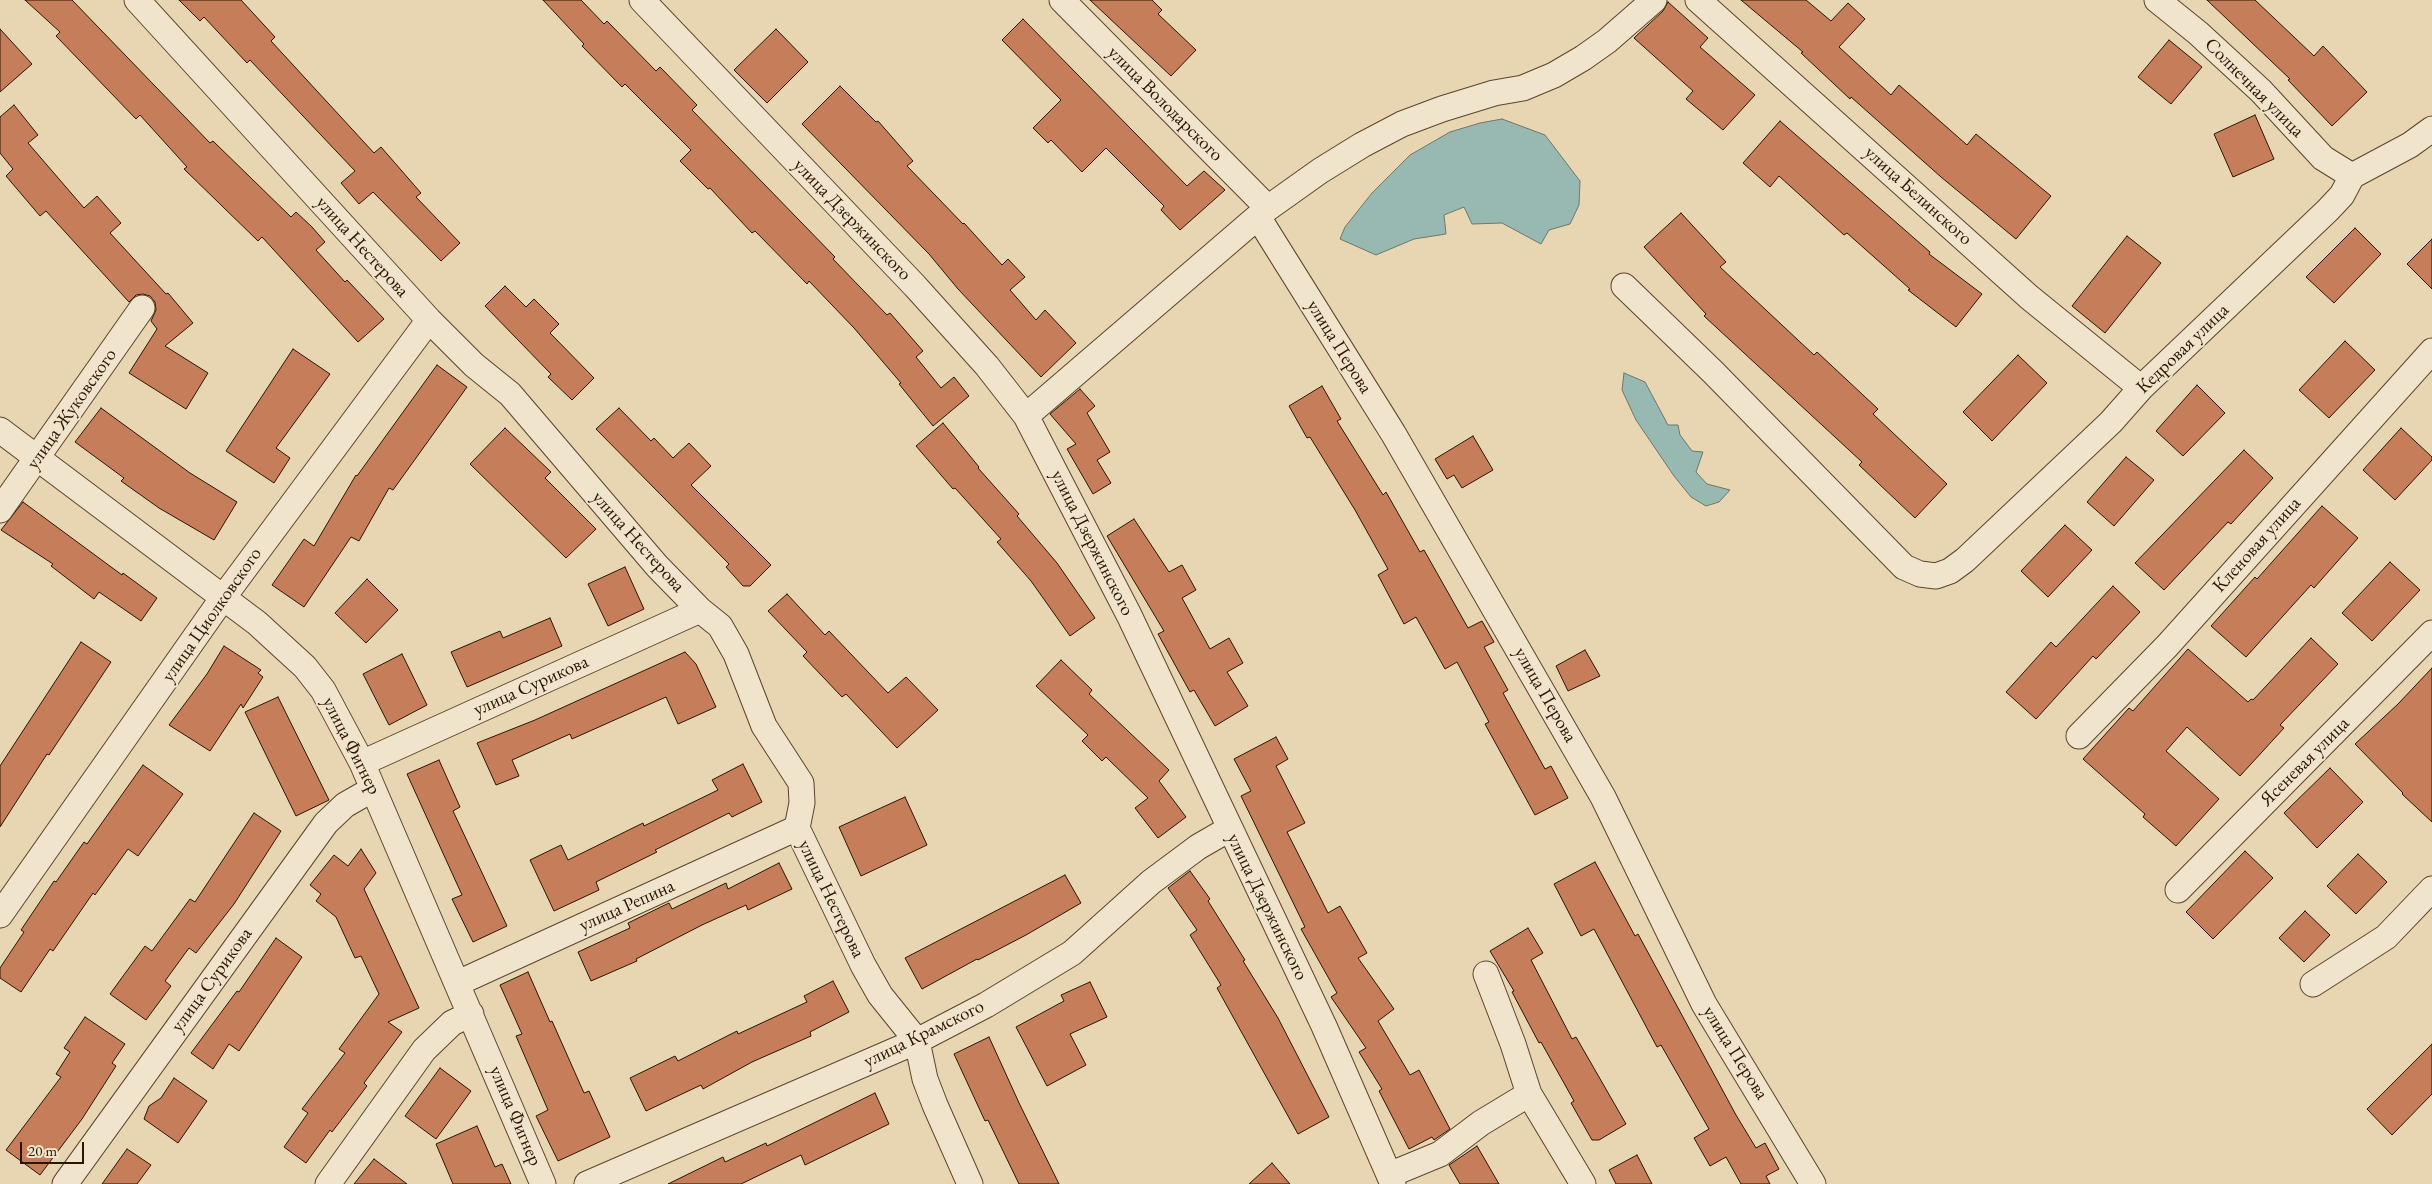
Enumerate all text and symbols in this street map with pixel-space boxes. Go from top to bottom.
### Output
street label: Солнечная улица [2199,33,2309,143]
street label: улица Володарского [1102,41,1228,167]
street label: улица Белинского [1859,142,1977,250]
street label: улица Дзержинского [788,154,916,286]
street label: улица Нестерова [310,192,414,302]
street label: улица Перова [1301,296,1377,398]
street label: Кедровая улица [2132,299,2234,399]
street label: улица Жуковского [22,344,122,474]
street label: улица Дзержинского [1045,466,1139,620]
street label: улица Нестерова [586,487,690,597]
street label: Кленовая улица [2208,493,2306,597]
street label: улица Циолковского [157,543,267,687]
street label: улица Перова [1509,643,1581,747]
street label: улица Сурикова [470,650,592,722]
street label: улица Фигнер [317,693,385,799]
street label: Ясеневая улица [2256,713,2354,811]
street label: улица Дзержинского [1222,830,1312,984]
street label: улица Нестерова [793,836,869,962]
street label: улица Репина [576,875,678,937]
street label: улица Сурикова [166,923,258,1037]
street label: улица Крамского [860,995,988,1073]
street label: улица Перова [1697,1002,1773,1104]
street label: улица Фигнер [484,1062,546,1170]
scale bar [22,1132,86,1164]
text: 20 m [28,1141,57,1160]

